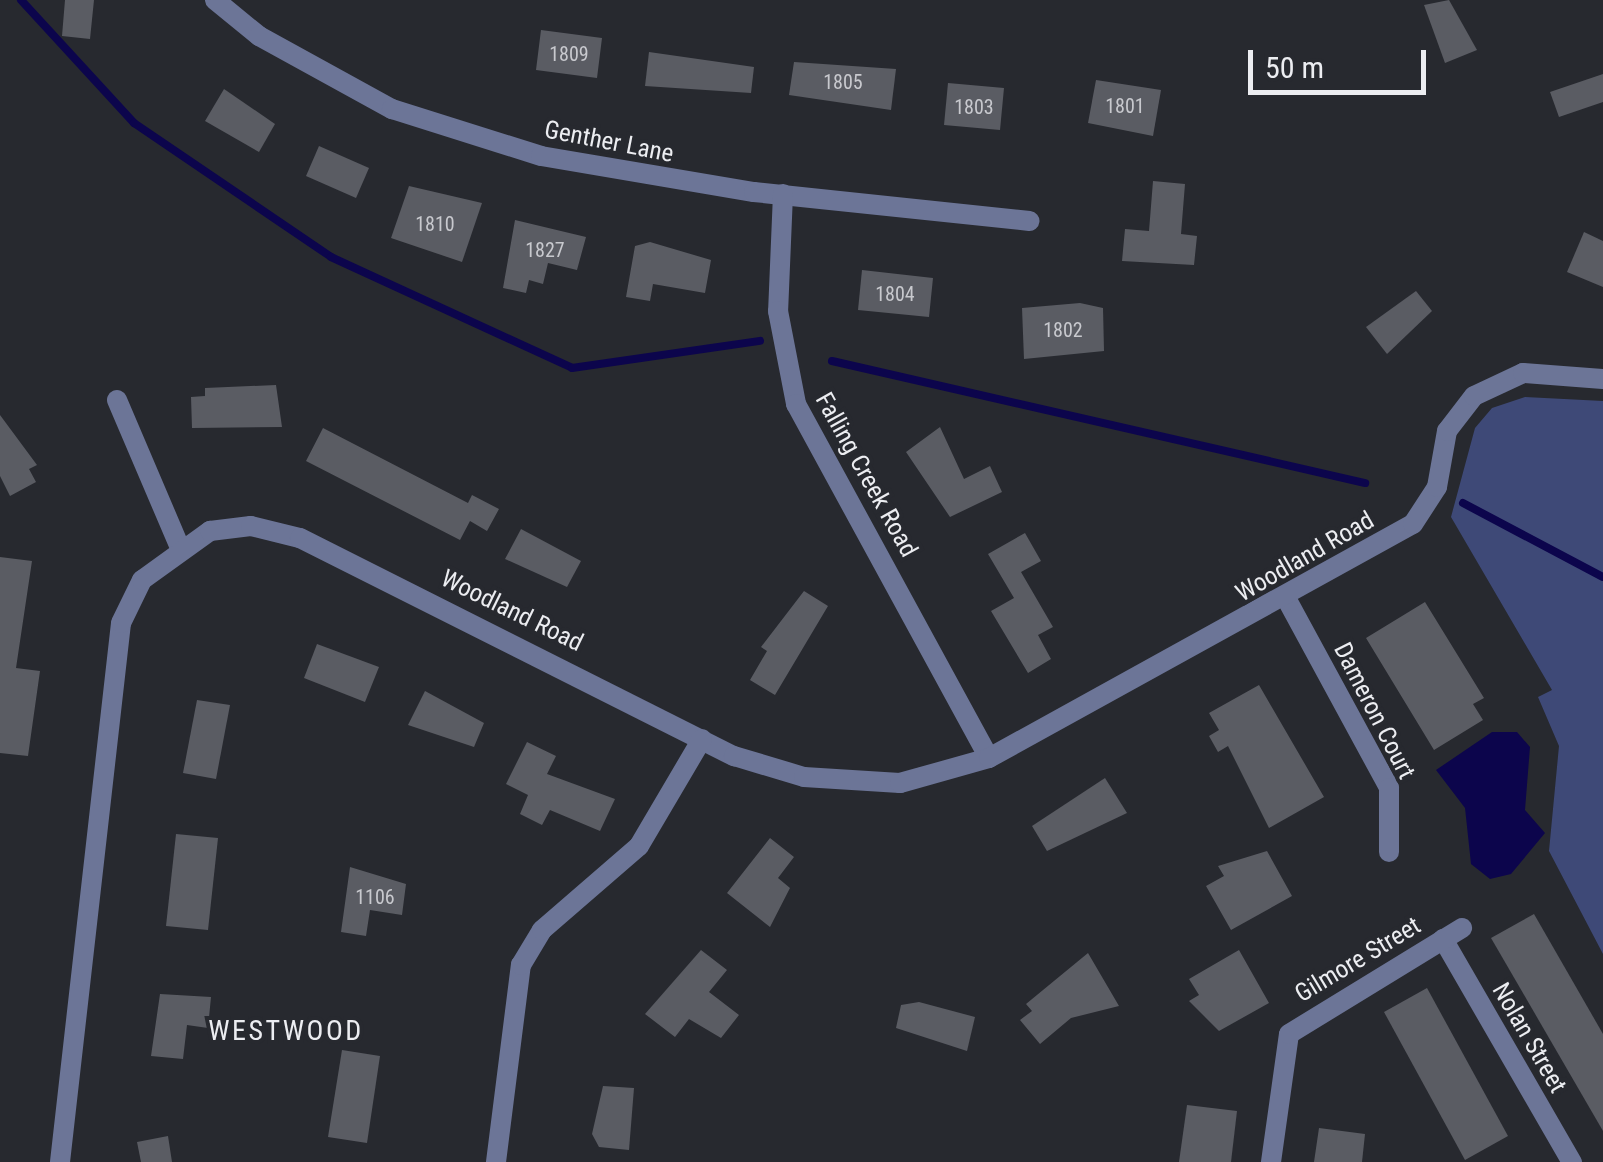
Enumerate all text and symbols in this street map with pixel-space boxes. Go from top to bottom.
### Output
scale bar [1253,30,1430,92]
house number: 1809 [549,42,589,66]
text: 50 m [1265,50,1324,85]
house number: 1805 [823,70,863,94]
house number: 1801 [1105,94,1145,118]
house number: 1803 [954,95,994,119]
street label: Genther Lane [542,115,676,169]
house number: 1810 [415,212,455,236]
house number: 1827 [525,238,565,262]
house number: 1804 [875,282,915,306]
house number: 1802 [1043,318,1083,342]
street label: Falling Creek Road [808,388,924,562]
street label: Woodland Road [1231,505,1379,609]
street label: Woodland Road [436,564,588,658]
street label: Dameron Court [1327,638,1421,784]
house number: 1106 [355,885,395,909]
street label: Gilmore Street [1290,911,1426,1009]
street label: Nolan Street [1485,978,1573,1098]
district label: WESTWOOD [208,1014,364,1048]

